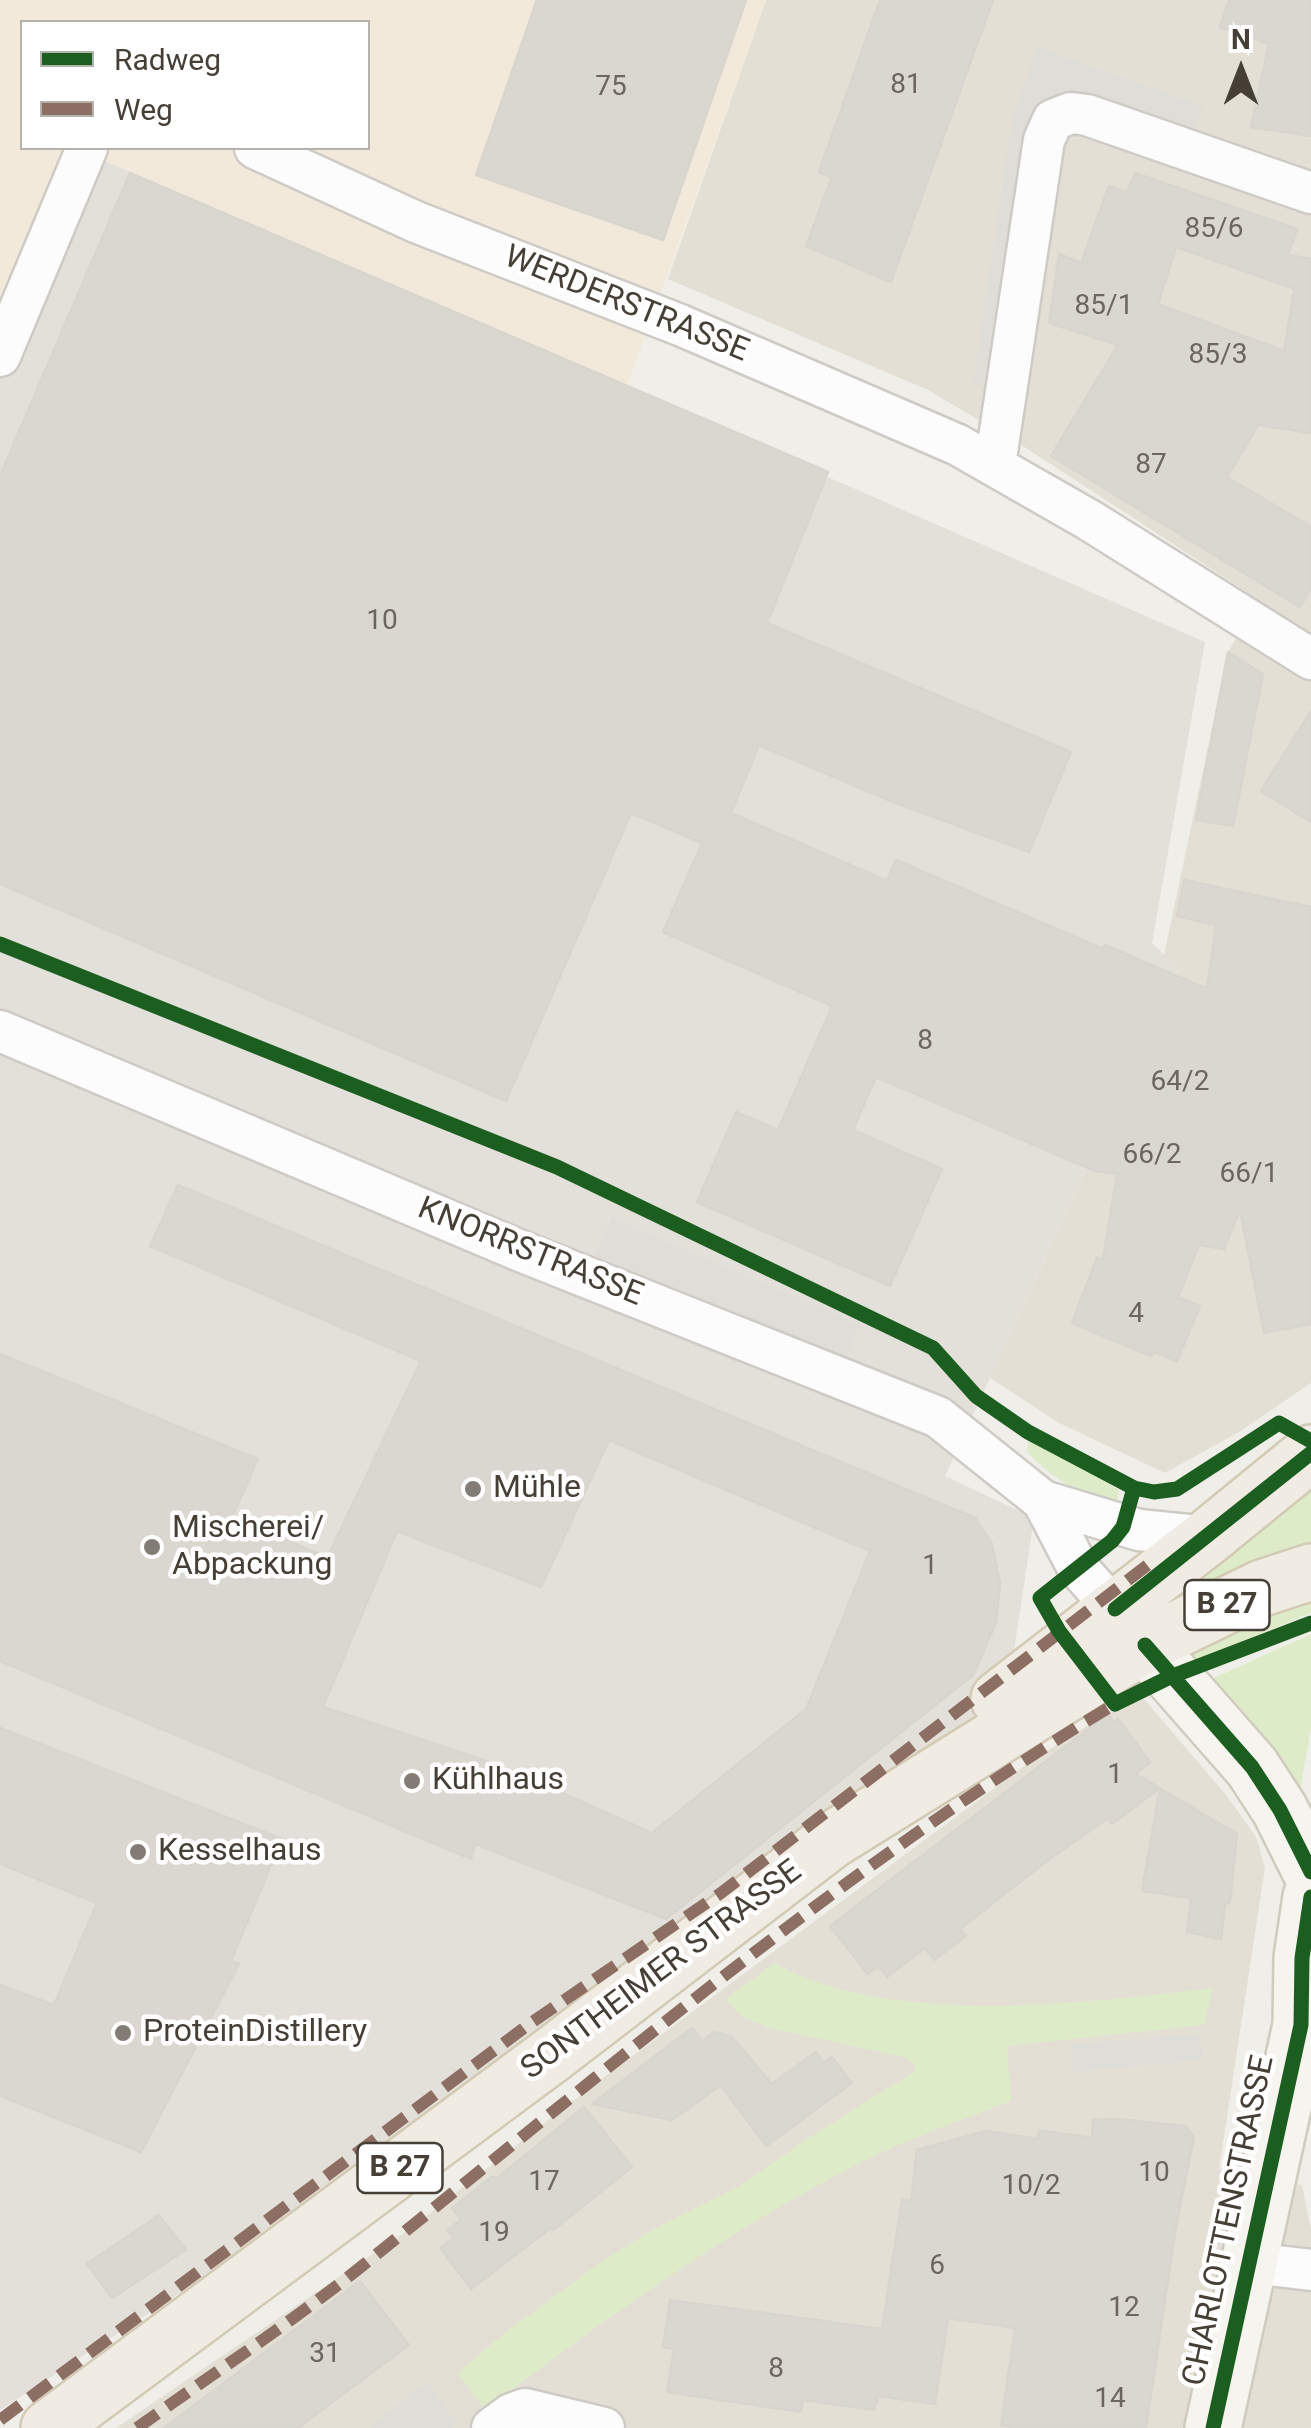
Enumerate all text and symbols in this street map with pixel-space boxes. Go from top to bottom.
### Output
legend [20,20,370,150]
north arrow [1191,20,1291,120]
text: N [1231,23,1251,56]
text: Radweg [114,42,221,77]
house number: 81 [890,69,922,103]
house number: 75 [595,71,627,105]
text: Weg [114,92,173,127]
house number: 85/6 [1185,213,1243,247]
street label: WERDERSTRASSE [498,238,754,372]
house number: 85/1 [1075,290,1133,324]
house number: 85/3 [1189,339,1247,373]
house number: 87 [1135,449,1167,483]
house number: 10 [366,605,398,639]
house number: 8 [917,1025,933,1059]
house number: 64/2 [1151,1066,1209,1100]
house number: 66/2 [1123,1139,1181,1173]
house number: 66/1 [1220,1158,1278,1192]
street label: KNORRSTRASSE [412,1190,648,1316]
house number: 4 [1128,1298,1144,1332]
place label: Mühle [493,1470,581,1508]
marker: Mühle [462,1478,484,1500]
place label: Mischerei/ Abpackung [172,1510,332,1585]
marker: Mischerei/ Abpackung [141,1536,163,1558]
house number: 1 [922,1550,938,1584]
road number: B 27 [1184,1580,1270,1630]
house number: 1 [1107,1759,1123,1793]
place label: Kühlhaus [432,1762,564,1800]
marker: Kühlhaus [401,1770,423,1792]
place label: Kesselhaus [158,1833,322,1871]
marker: Kesselhaus [127,1841,149,1863]
street label: SONTHEIMER STRASSE [514,1853,810,2089]
place label: ProteinDistillery [143,2014,367,2052]
marker: ProteinDistillery [112,2022,134,2044]
street label: CHARLOTTENSTRASSE [1176,2052,1284,2390]
road number: B 27 [358,2143,442,2193]
house number: 10 [1138,2157,1170,2191]
house number: 17 [528,2166,560,2200]
house number: 10/2 [1002,2170,1060,2204]
house number: 19 [478,2217,510,2251]
house number: 6 [929,2250,945,2284]
house number: 12 [1108,2292,1140,2326]
house number: 31 [309,2338,341,2372]
house number: 8 [768,2353,784,2387]
house number: 14 [1094,2383,1126,2417]

